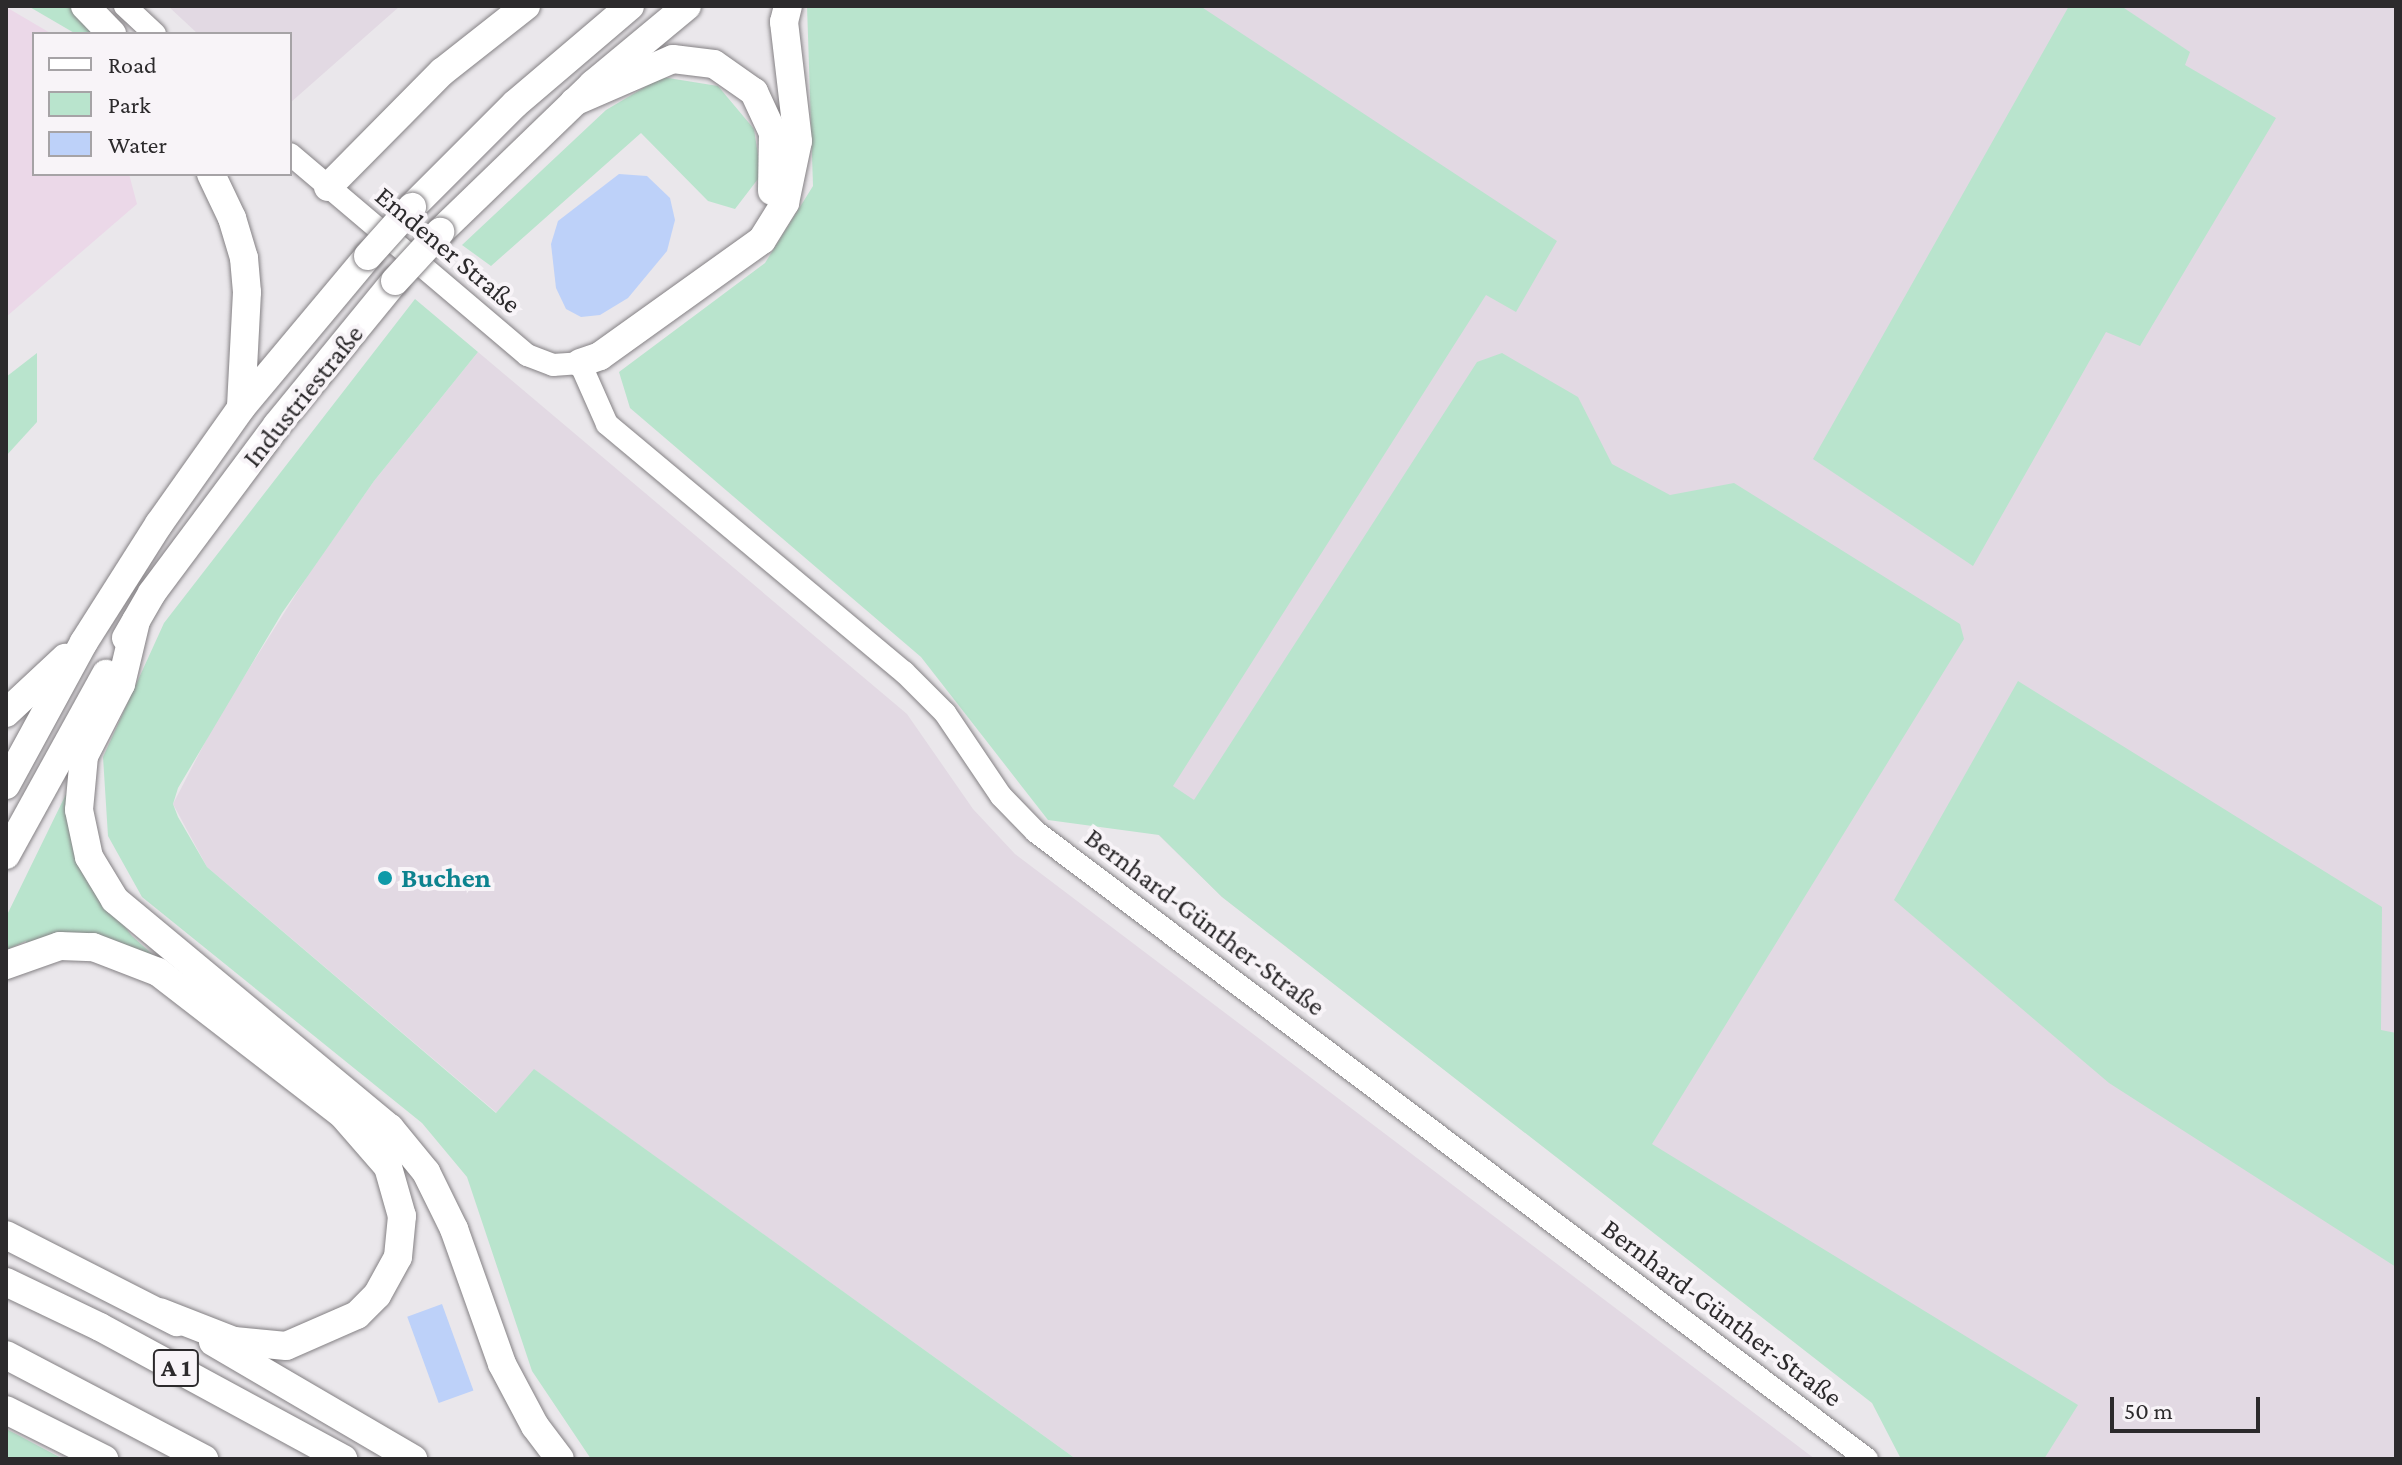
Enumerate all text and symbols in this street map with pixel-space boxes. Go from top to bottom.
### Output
legend [32,32,292,176]
text: Road [108,51,157,78]
text: Park [108,91,151,118]
text: Water [108,131,167,158]
street label: Emdener Straße [368,179,528,321]
street label: Industriestraße [235,318,371,474]
street label: Bernhard-Günther-Straße [1078,821,1332,1023]
place label: Buchen [401,861,491,895]
marker: Buchen [376,869,394,887]
street label: Bernhard-Günther-Straße [1595,1212,1849,1414]
road number: A 1 [152,1346,200,1390]
scale bar [2114,1381,2264,1431]
text: 50 m [2124,1397,2173,1424]

